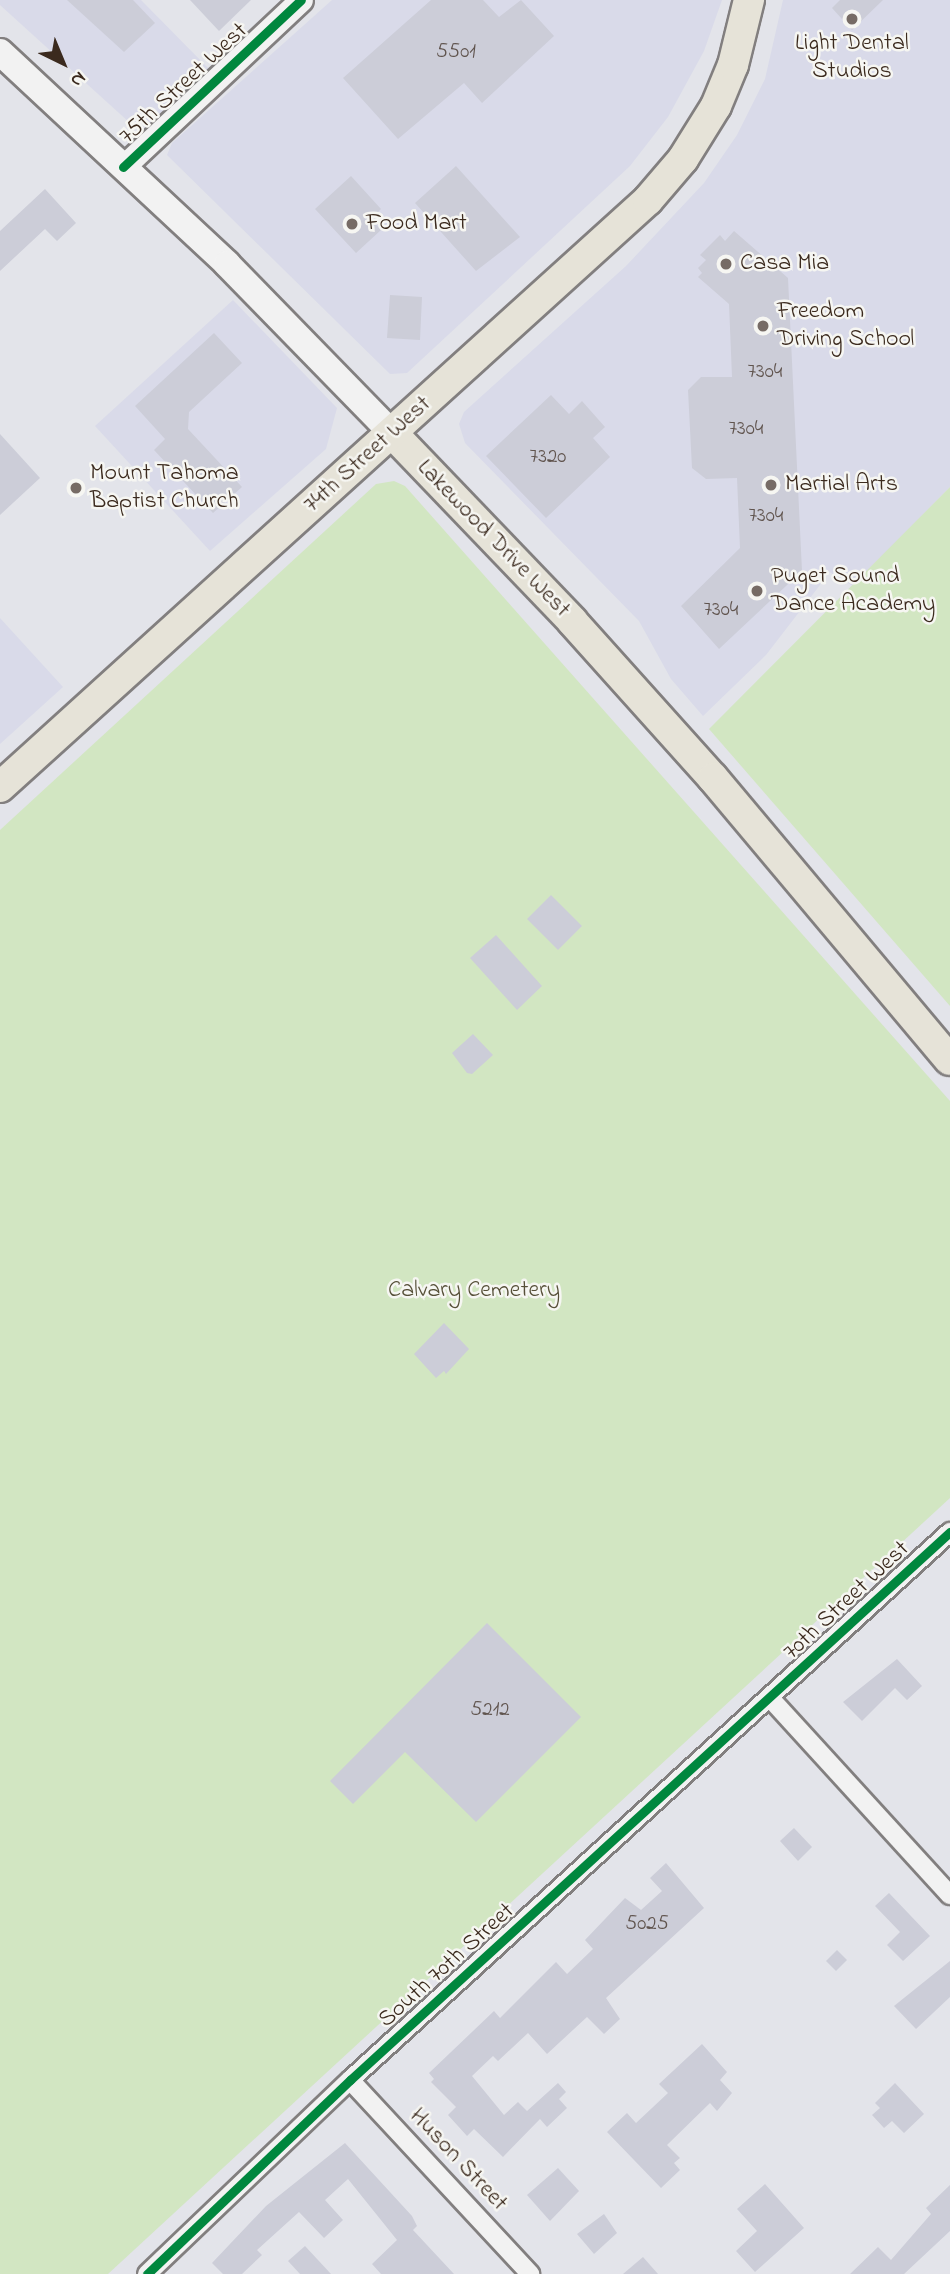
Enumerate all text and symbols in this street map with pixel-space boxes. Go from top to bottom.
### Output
marker: Light Dental Studios [844,11,860,27]
street label: 75th Street West [114,17,254,151]
north arrow [28,28,98,98]
place label: Light Dental Studios [795,30,909,86]
house number: 5501 [436,39,476,65]
text: N [64,64,92,93]
place label: Food Mart [366,210,467,238]
marker: Food Mart [344,216,360,232]
place label: Casa Mia [740,250,829,278]
marker: Casa Mia [718,256,734,272]
place label: Freedom Driving School [777,298,914,354]
marker: Freedom Driving School [755,318,771,334]
house number: 7304 [747,359,783,385]
street label: 74th Street West [298,390,438,520]
house number: 7304 [728,416,764,442]
house number: 7320 [530,444,566,470]
street label: Lakewood Drive West [410,454,576,624]
place label: Mount Tahoma Baptist Church [90,460,239,516]
place label: Martial Arts [785,471,898,499]
marker: Martial Arts [763,477,779,493]
marker: Mount Tahoma Baptist Church [68,480,84,496]
house number: 7304 [748,503,784,529]
place label: Puget Sound Dance Academy [771,563,935,619]
marker: Puget Sound Dance Academy [749,583,765,599]
house number: 7304 [703,597,739,623]
park label: Calvary Cemetery [388,1277,560,1305]
street label: 70th Street West [778,1535,916,1667]
house number: 5212 [470,1697,510,1723]
street label: South 70th Street [373,1897,521,2035]
house number: 5025 [625,1911,669,1937]
street label: Huson Street [403,2102,513,2218]

